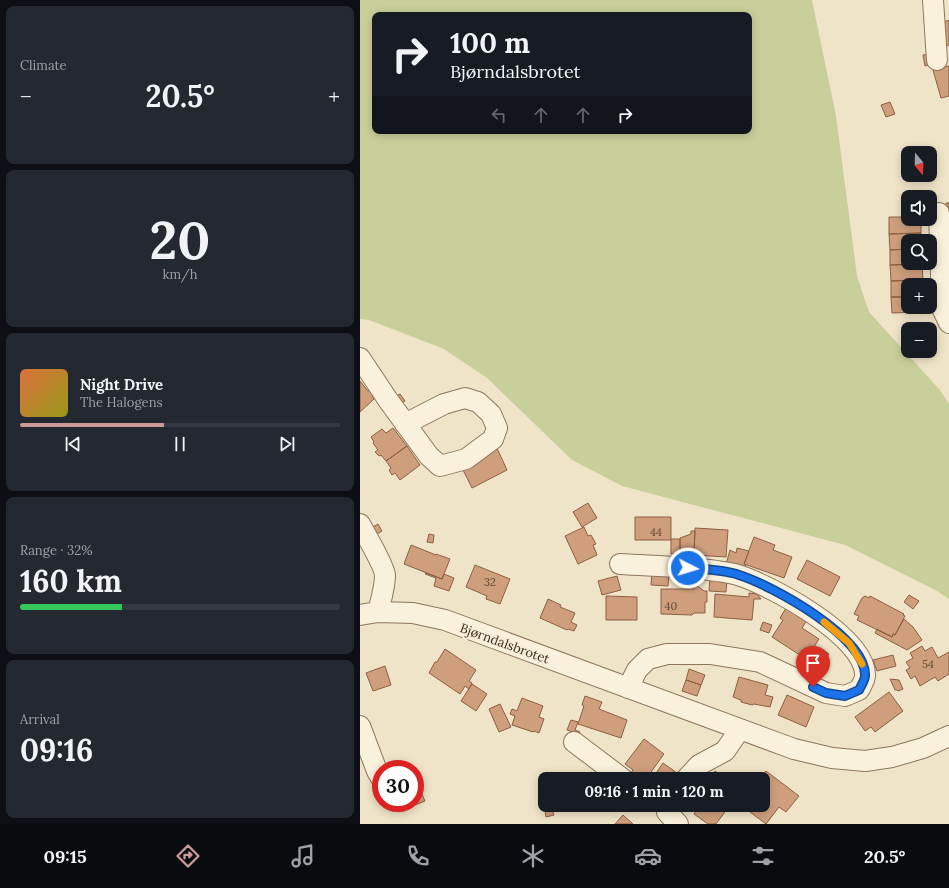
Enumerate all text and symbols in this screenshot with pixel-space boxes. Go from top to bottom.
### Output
text: 100 m [450,25,530,61]
icon: right [384,28,436,80]
text: Climate [20,57,67,74]
text: Bjørndalsbrotet [450,60,581,83]
text: 20.5° [145,77,215,115]
text: − [20,82,32,110]
text: + [328,82,340,110]
icon: left [488,104,510,126]
icon: ahead [530,104,552,126]
icon: ahead [572,104,594,126]
icon: right [614,104,636,126]
north arrow [901,146,937,182]
map controls [901,146,937,358]
button: sound [901,190,937,226]
text: 20 [150,207,210,273]
button: search [901,234,937,270]
text: km/h [162,266,198,283]
button: + [901,278,937,314]
button: − [901,322,937,358]
text: Night Drive [80,375,163,394]
text: The Halogens [80,394,163,411]
icon: previous [62,433,84,455]
icon: pause [169,433,191,455]
icon: next [276,433,298,455]
house number: 44 [650,525,662,539]
text: Range · 32% [20,542,93,559]
position arrow [667,547,709,589]
text: 160 km [20,562,122,600]
house number: 32 [484,575,496,589]
house number: 40 [665,599,678,613]
street label: Bjørndalsbrotet [458,619,552,668]
pin [796,646,830,687]
icon: arrive [802,652,824,674]
house number: 54 [922,657,934,671]
text: Arrival [20,711,60,728]
text: 09:16 [20,731,93,769]
speed limit sign: 30 [372,760,424,812]
text: 09:16 · 1 min · 120 m [585,782,723,801]
icon: directions [174,842,202,870]
icon: music [289,842,317,870]
icon: phone [404,842,432,870]
icon: climate [519,842,547,870]
icon: car [634,842,662,870]
icon: filters [749,842,777,870]
text: 09:15 [44,845,87,868]
text: 20.5° [864,845,905,868]

